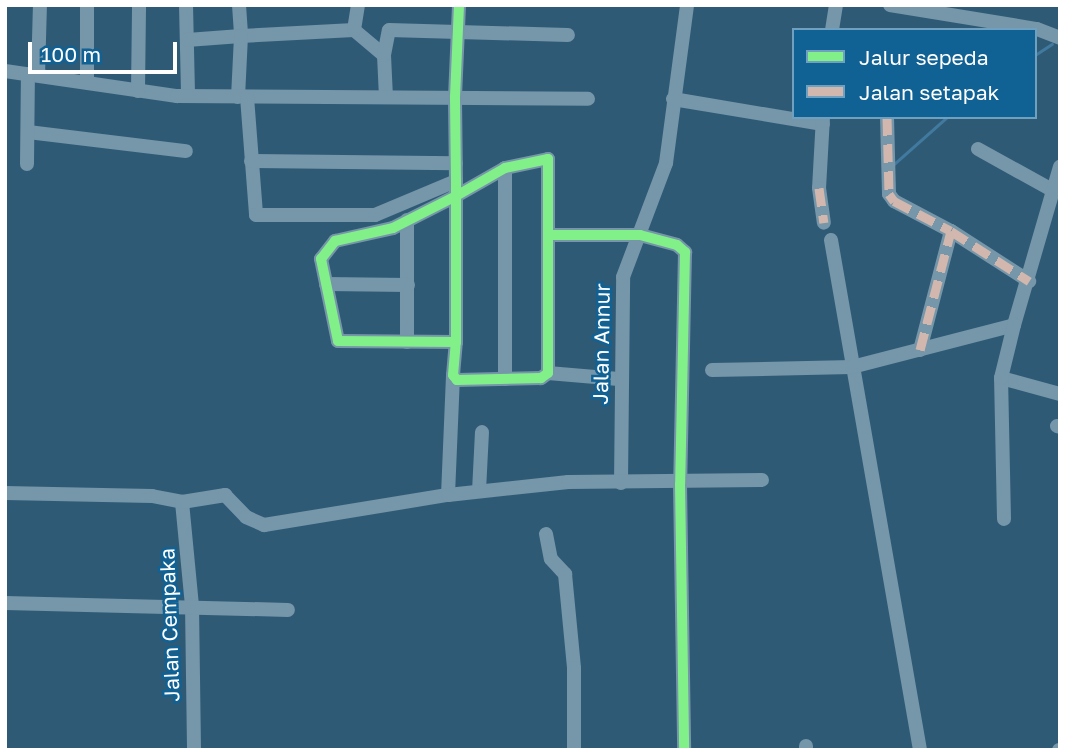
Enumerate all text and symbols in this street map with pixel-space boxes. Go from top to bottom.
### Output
scale bar [32,28,180,72]
legend [792,28,1037,119]
text: 100 m [41,41,101,67]
text: Jalur sepeda [859,44,989,70]
text: Jalan setapak [859,79,1000,105]
street label: Jalan Annur [587,283,615,405]
street label: Jalan Cempaka [154,548,184,702]

